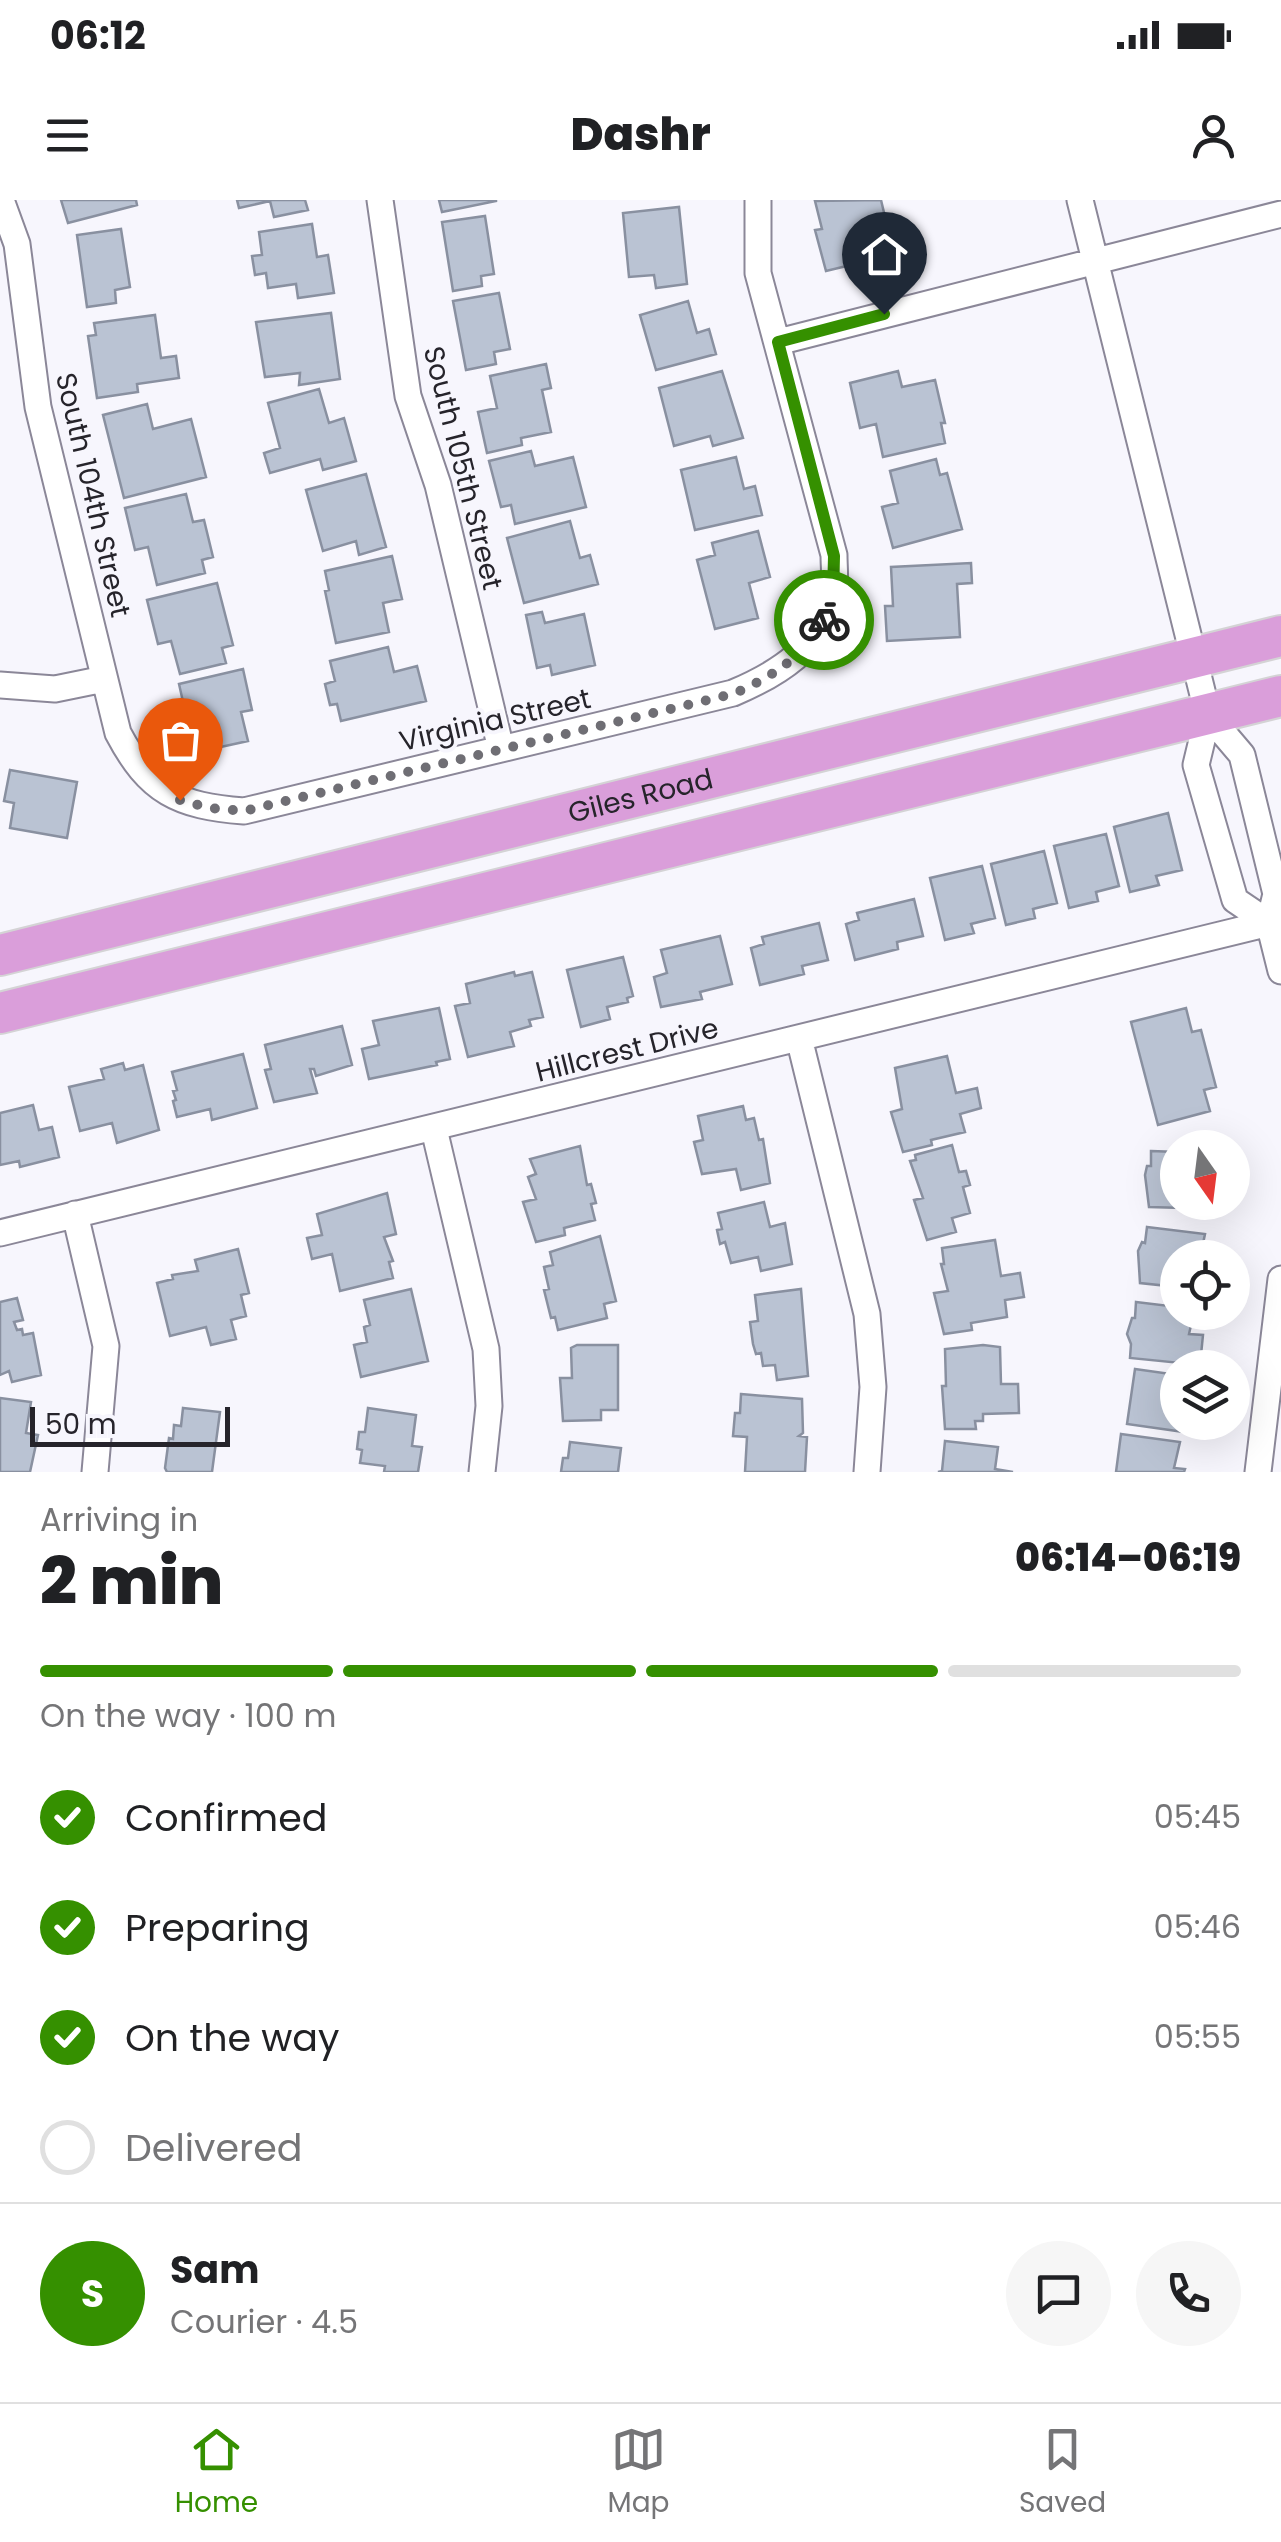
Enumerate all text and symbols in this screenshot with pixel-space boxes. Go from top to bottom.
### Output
text: 06:12 [50,9,146,62]
text: Dashr [570,103,711,166]
icon: menu [40,108,95,163]
icon: person [1186,108,1241,163]
pin [842,212,927,315]
icon: home [857,227,912,282]
street label: South 105th Street [414,342,512,594]
street label: South 104th Street [46,369,140,621]
courier [774,570,874,670]
icon: bike [797,593,852,648]
street label: Virginia Street [395,679,595,761]
pin [138,698,223,801]
icon: bag [153,713,208,768]
street label: Giles Road [564,759,717,832]
street label: Hillcrest Drive [531,1008,723,1092]
north arrow [1160,1130,1250,1220]
map controls [1160,1130,1250,1440]
button: locate [1160,1240,1250,1330]
button: layers [1160,1350,1250,1440]
scale bar [30,1402,230,1446]
text: 50 m [45,1405,116,1444]
text: Arriving in [40,1497,198,1542]
text: 06:14–06:19 [1015,1531,1241,1584]
text: 2 min [40,1536,223,1627]
text: On the way · 100 m [40,1693,336,1738]
icon: check [40,1790,95,1845]
text: Confirmed [125,1791,327,1844]
text: 05:45 [1154,1794,1241,1839]
icon: check [40,1900,95,1955]
text: Preparing [125,1901,310,1954]
text: 05:46 [1154,1904,1241,1949]
icon: check [40,2010,95,2065]
text: On the way [125,2011,339,2064]
text: 05:55 [1154,2014,1241,2059]
text: Delivered [125,2121,302,2174]
button: chat [1006,2241,1111,2346]
button: phone [1136,2241,1241,2346]
text: Sam [170,2243,259,2296]
text: S [81,2267,104,2320]
text: Courier · 4.5 [170,2299,358,2344]
tab: Home [175,2422,258,2524]
tab: Map [608,2422,670,2524]
tab: Saved [1019,2422,1106,2524]

